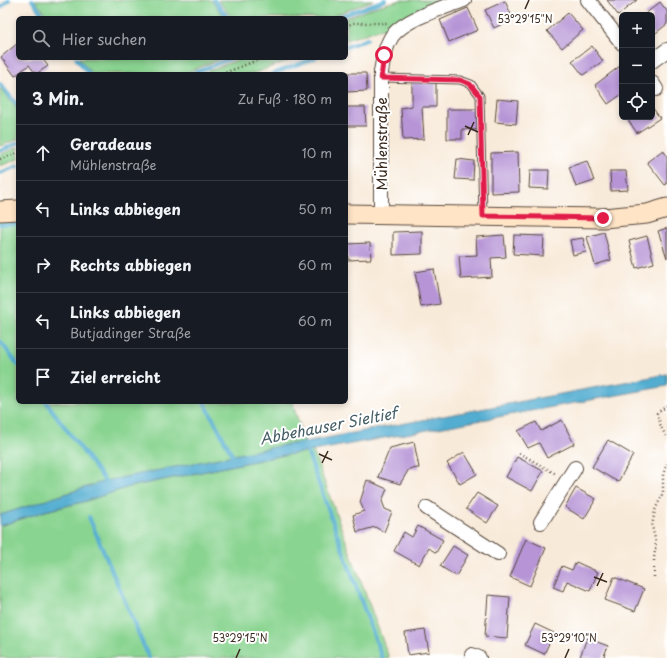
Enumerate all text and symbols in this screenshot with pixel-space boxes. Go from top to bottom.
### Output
text: 53°29'15"N [497,11,553,26]
map controls [619,12,655,120]
button: + [619,12,655,48]
search box [16,16,348,60]
icon: search [30,27,52,49]
text: Hier suchen [62,27,147,50]
route start [375,46,393,64]
button: − [619,48,655,84]
button: locate [619,84,655,120]
text: 3 Min. [32,85,84,111]
text: Zu Fuß · 180 m [238,89,332,108]
street label: Mühlenstraße [371,97,392,191]
text: Geradeaus [70,132,152,155]
icon: ahead [32,142,54,164]
text: 10 m [302,143,332,162]
text: Mühlenstraße [70,155,157,174]
text: Links abbiegen [70,197,181,220]
icon: left [32,198,54,220]
text: 50 m [298,199,332,218]
route end [594,209,612,227]
text: Rechts abbiegen [70,253,191,276]
icon: right [32,254,54,276]
text: 60 m [298,255,332,274]
text: Links abbiegen [70,300,181,323]
icon: left [32,310,54,332]
text: 60 m [298,311,332,330]
text: Butjadinger Straße [70,323,191,342]
text: Ziel erreicht [70,365,161,388]
icon: arrive [32,366,54,388]
water label: Abbehauser Sieltief [257,400,402,450]
text: 53°29'15"N [212,630,268,645]
text: 53°29'10"N [541,630,597,645]

